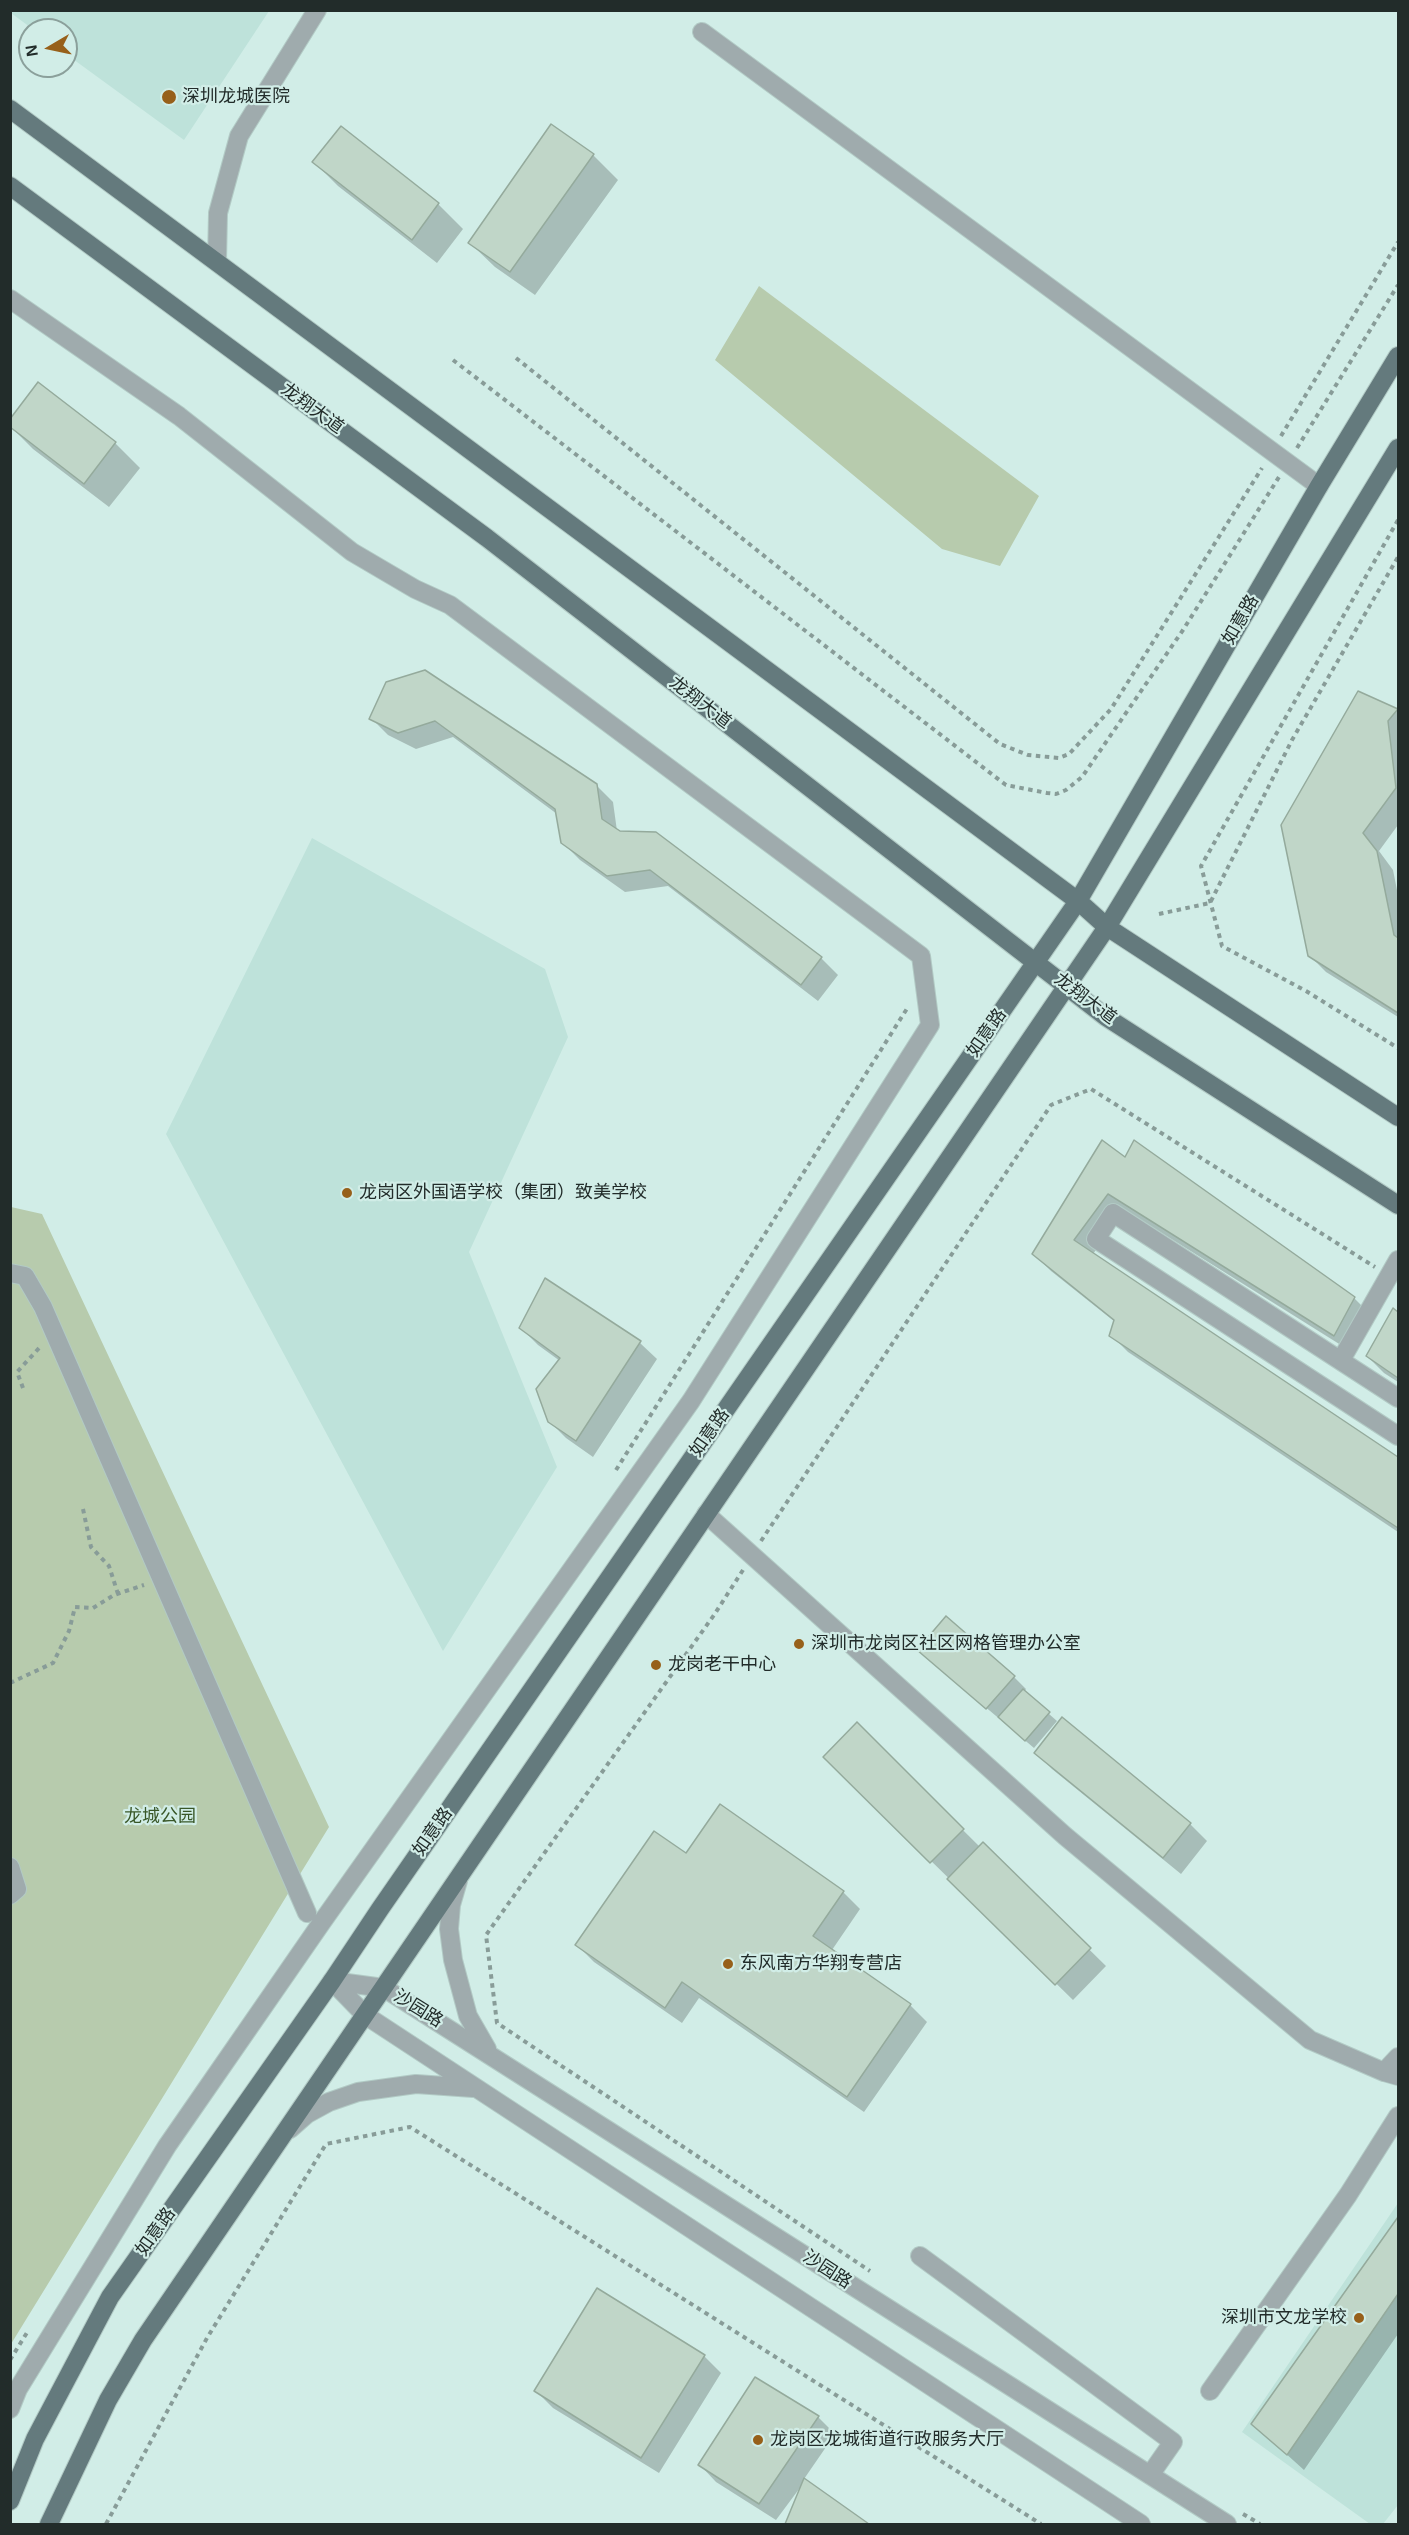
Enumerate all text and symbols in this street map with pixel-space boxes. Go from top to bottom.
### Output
north arrow [18,18,78,78]
text: N [22,44,41,58]
place label: 深圳龙城医院 [182,86,290,108]
marker: 深圳龙城医院 [160,88,178,106]
street label: 龙翔大道 [277,379,347,439]
street label: 如意路 [1218,591,1264,649]
street label: 龙翔大道 [665,672,735,734]
street label: 龙翔大道 [1050,969,1120,1029]
street label: 如意路 [963,1005,1011,1061]
place label: 龙岗区外国语学校（集团）致美学校 [359,1182,647,1204]
marker: 龙岗区外国语学校（集团）致美学校 [340,1186,354,1200]
street label: 如意路 [686,1405,734,1461]
place label: 深圳市龙岗区社区网格管理办公室 [811,1633,1081,1655]
marker: 深圳市龙岗区社区网格管理办公室 [792,1637,806,1651]
place label: 龙岗老干中心 [668,1654,776,1676]
marker: 龙岗老干中心 [649,1658,663,1672]
street label: 如意路 [409,1804,457,1860]
park label: 龙城公园 [124,1806,196,1828]
place label: 东风南方华翔专营店 [740,1953,902,1975]
marker: 东风南方华翔专营店 [721,1957,735,1971]
street label: 沙园路 [389,1986,447,2032]
street label: 如意路 [132,2204,180,2260]
street label: 沙园路 [798,2246,856,2294]
place label: 深圳市文龙学校 [1221,2307,1347,2329]
marker: 深圳市文龙学校 [1352,2311,1366,2325]
place label: 龙岗区龙城街道行政服务大厅 [770,2429,1004,2451]
marker: 龙岗区龙城街道行政服务大厅 [751,2433,765,2447]

